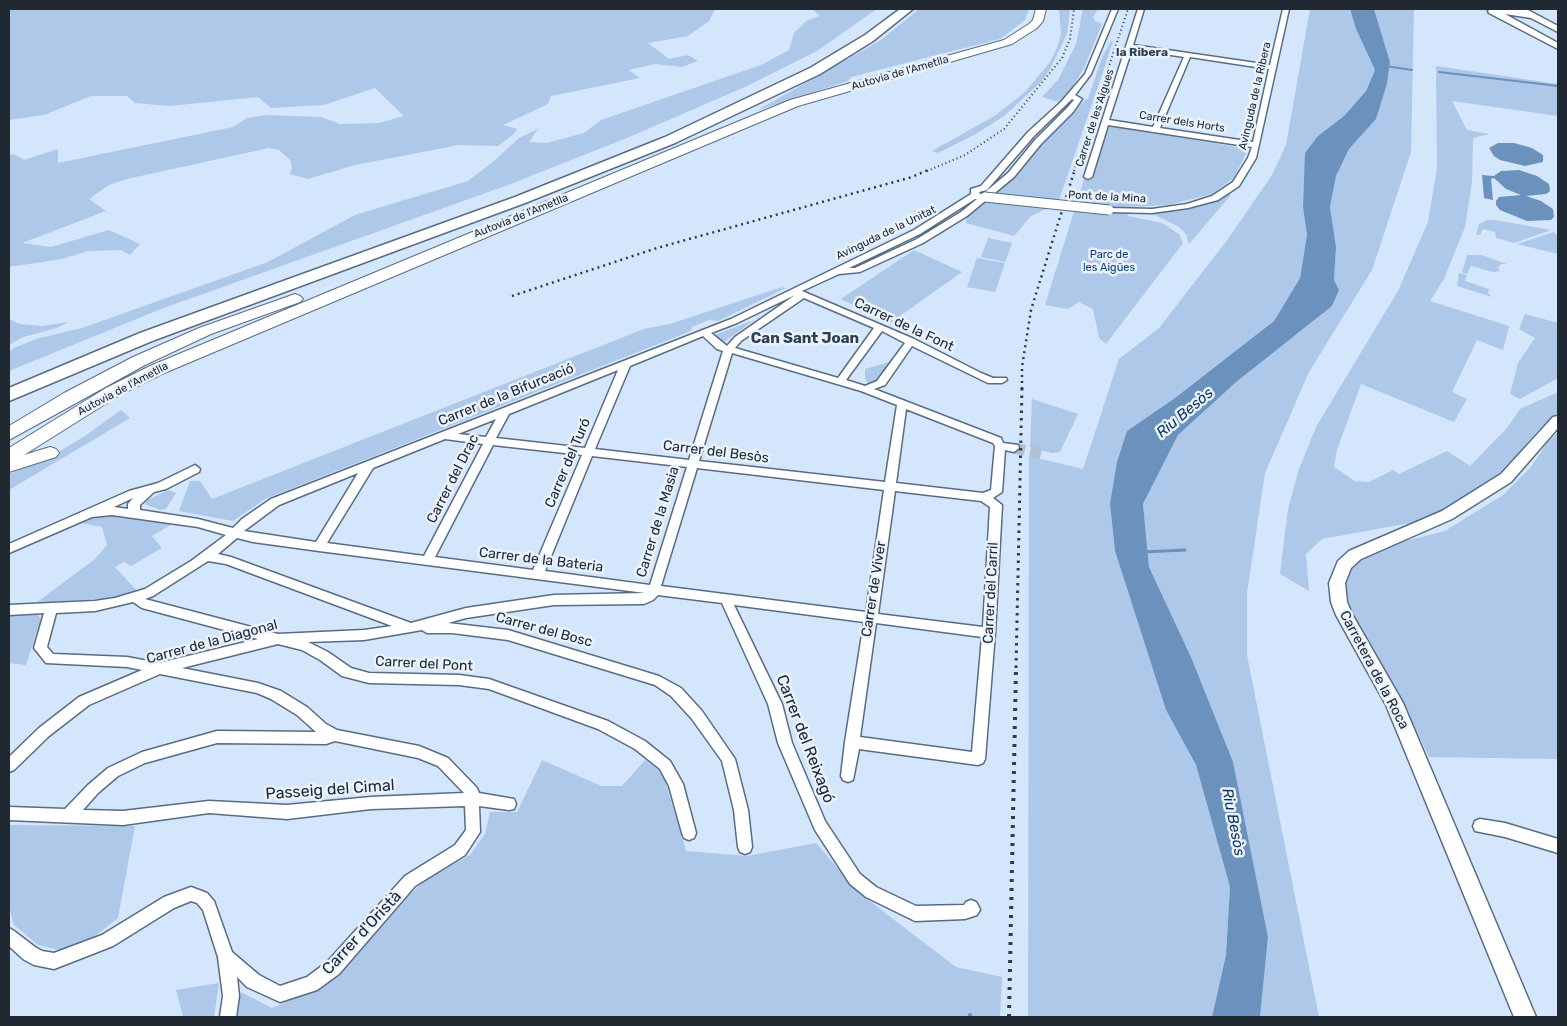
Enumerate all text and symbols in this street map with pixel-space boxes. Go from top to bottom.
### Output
street label: Avinguda de la Ribera [1236,41,1274,151]
district label: la Ribera [1116,46,1168,60]
street label: Autovia de l'Ametlla [850,53,950,93]
street label: Carrer de les Aigues [1073,67,1117,169]
street label: Carrer dels Horts [1138,109,1226,135]
street label: Pont de la Mina [1068,188,1146,206]
street label: Autovia de l'Ametlla [472,191,570,241]
street label: Avinguda de la Unitat [834,203,938,263]
park label: Parc de les Aigües [1083,248,1135,274]
street label: Carrer de la Font [851,295,957,355]
district label: Can Sant Joan [751,330,859,348]
street label: Autovia de l'Ametlla [75,360,171,418]
street label: Carrer de la Bifurcació [436,360,576,430]
water label: Riu Besòs [1153,384,1217,442]
street label: Carrer del Turó [542,416,594,510]
street label: Carrer del Drac [423,432,483,526]
street label: Carrer del Besòs [662,437,770,467]
street label: Carrer de la Masia [633,464,683,580]
street label: Carrer de Viver [858,540,890,638]
street label: Carrer del Carril [980,542,1002,644]
street label: Carrer de la Bateria [478,544,604,576]
street label: Carretera de la Roca [1336,608,1412,732]
street label: Carrer del Bosc [494,609,594,651]
street label: Carrer de la Diagonal [145,616,279,668]
street label: Carrer del Pont [375,653,473,675]
street label: Carrer del Reixagó [772,672,838,806]
street label: Passeig del Cimal [265,776,395,804]
water label: Riu Besòs [1218,787,1248,857]
street label: Carrer d'Oristà [318,887,406,979]

